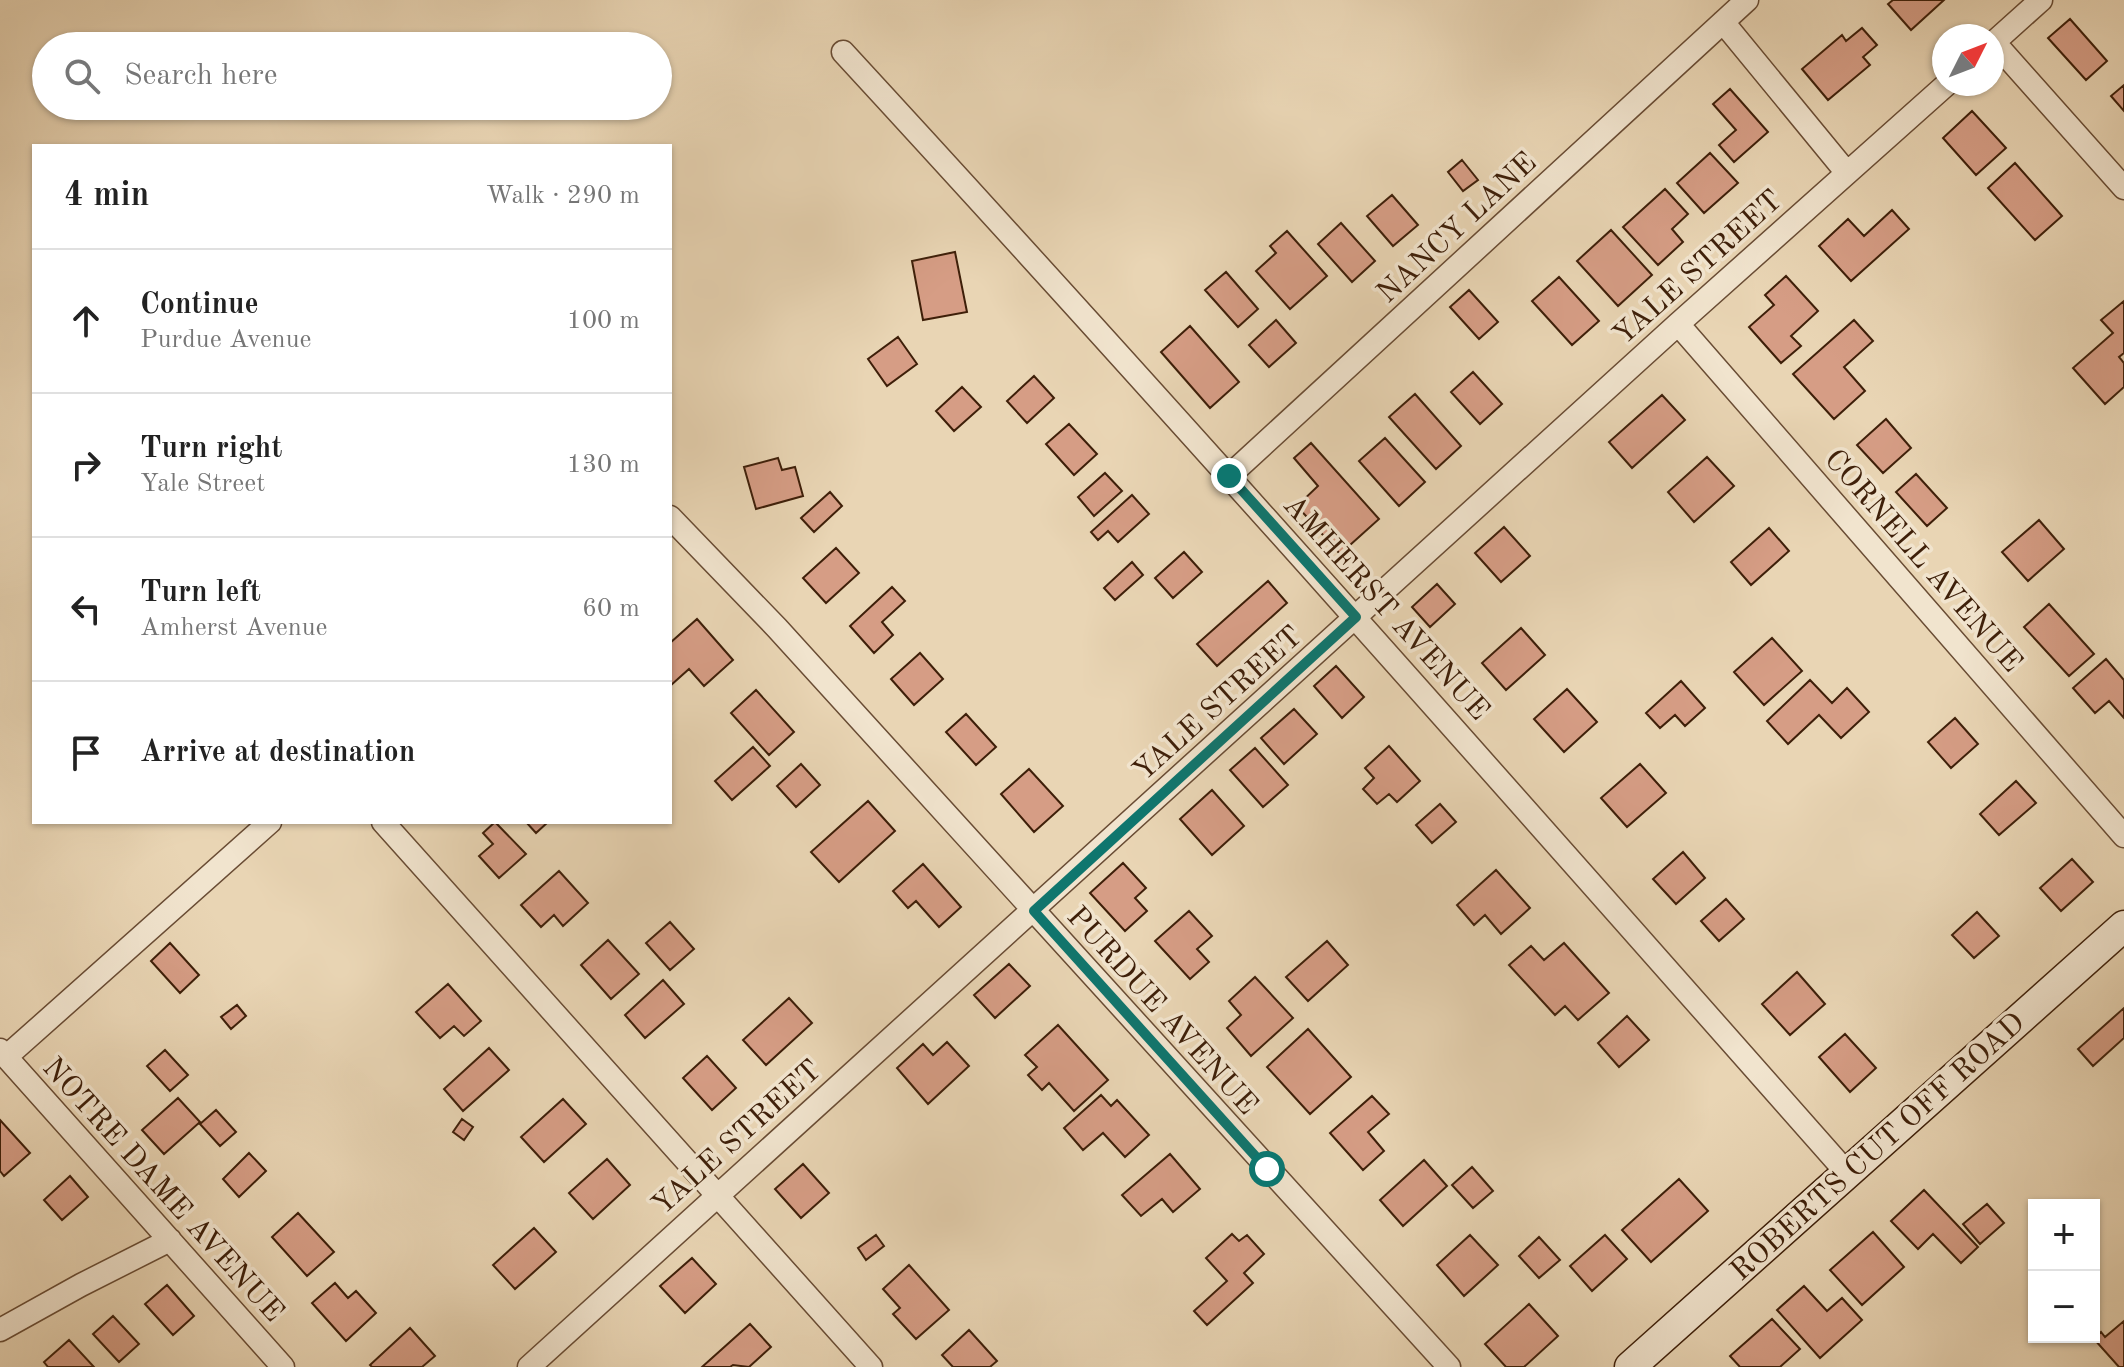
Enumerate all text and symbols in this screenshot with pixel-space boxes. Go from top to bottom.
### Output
north arrow [1932,24,2004,96]
search box [32,32,672,120]
icon: search [60,54,104,98]
text: Search here [124,61,278,91]
street label: NANCY LANE [1372,147,1543,309]
text: 4 min [64,179,149,213]
text: Walk · 290 m [486,183,640,209]
street label: YALE STREET [1608,185,1788,352]
text: Continue [140,290,259,320]
icon: ahead [64,299,108,343]
text: 100 m [567,308,640,334]
text: Purdue Avenue [140,327,312,353]
text: Turn right [140,434,282,464]
icon: right [64,443,108,487]
street label: CORNELL AVENUE [1818,444,2027,678]
text: 130 m [567,452,640,478]
route end [1211,458,1247,494]
text: Yale Street [140,471,265,497]
street label: AMHERST AVENUE [1277,490,1494,727]
text: Turn left [140,578,261,608]
icon: left [64,587,108,631]
text: 60 m [582,596,640,622]
text: Amherst Avenue [140,615,328,641]
street label: YALE STREET [1128,621,1308,788]
icon: arrive [64,731,108,775]
text: Arrive at destination [140,738,415,768]
street label: PURDUE AVENUE [1061,902,1262,1121]
street label: ROBERTS CUT OFF ROAD [1726,1008,2031,1287]
street label: NOTRE DAME AVENUE [36,1053,289,1328]
street label: YALE STREET [647,1055,827,1222]
route start [1249,1151,1285,1187]
map controls [2028,1199,2100,1343]
button: + [2028,1199,2100,1271]
button: − [2028,1271,2100,1343]

